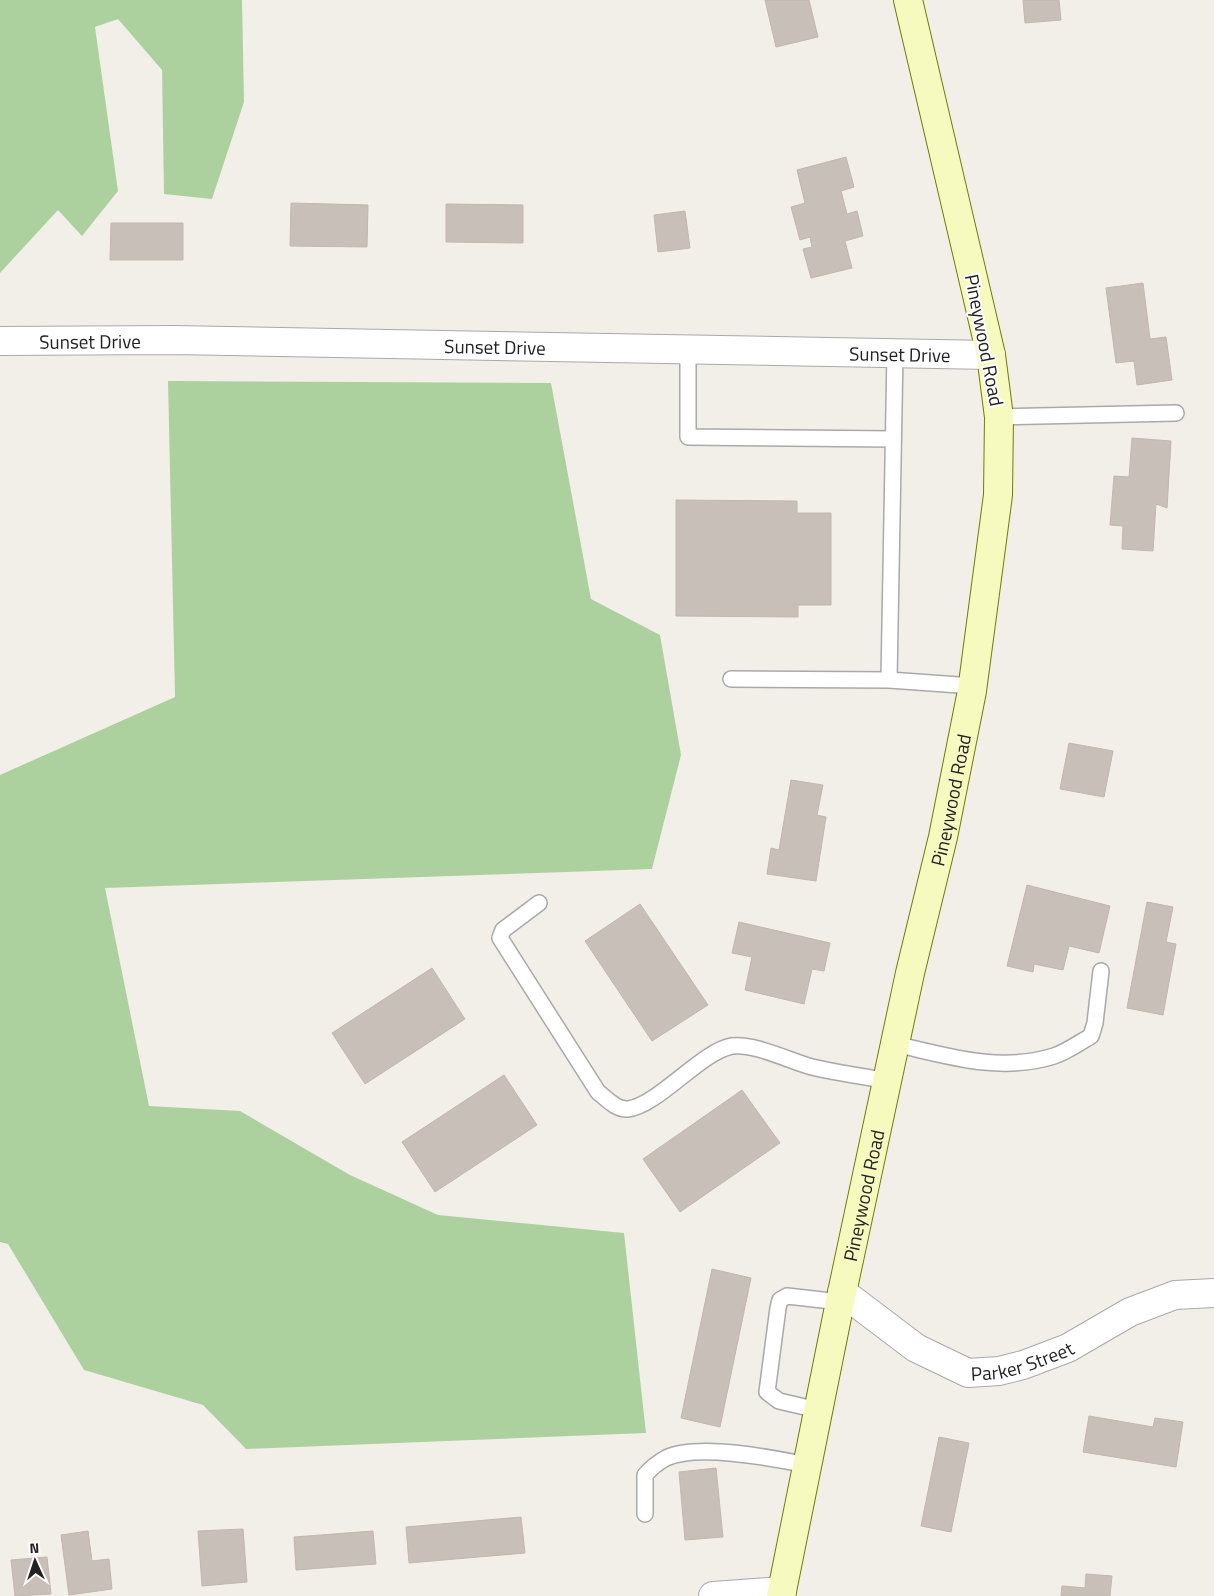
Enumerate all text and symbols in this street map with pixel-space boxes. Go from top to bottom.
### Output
street label: Pineywood Road [958,271,1012,409]
street label: Sunset Drive [39,326,141,355]
street label: Sunset Drive [444,330,546,361]
street label: Sunset Drive [849,338,951,369]
street label: Pineywood Road [922,731,978,869]
street label: Pineywood Road [835,1127,891,1264]
street label: Parker Street [970,1333,1079,1387]
north arrow [10,1536,60,1586]
text: N [29,1537,40,1558]

